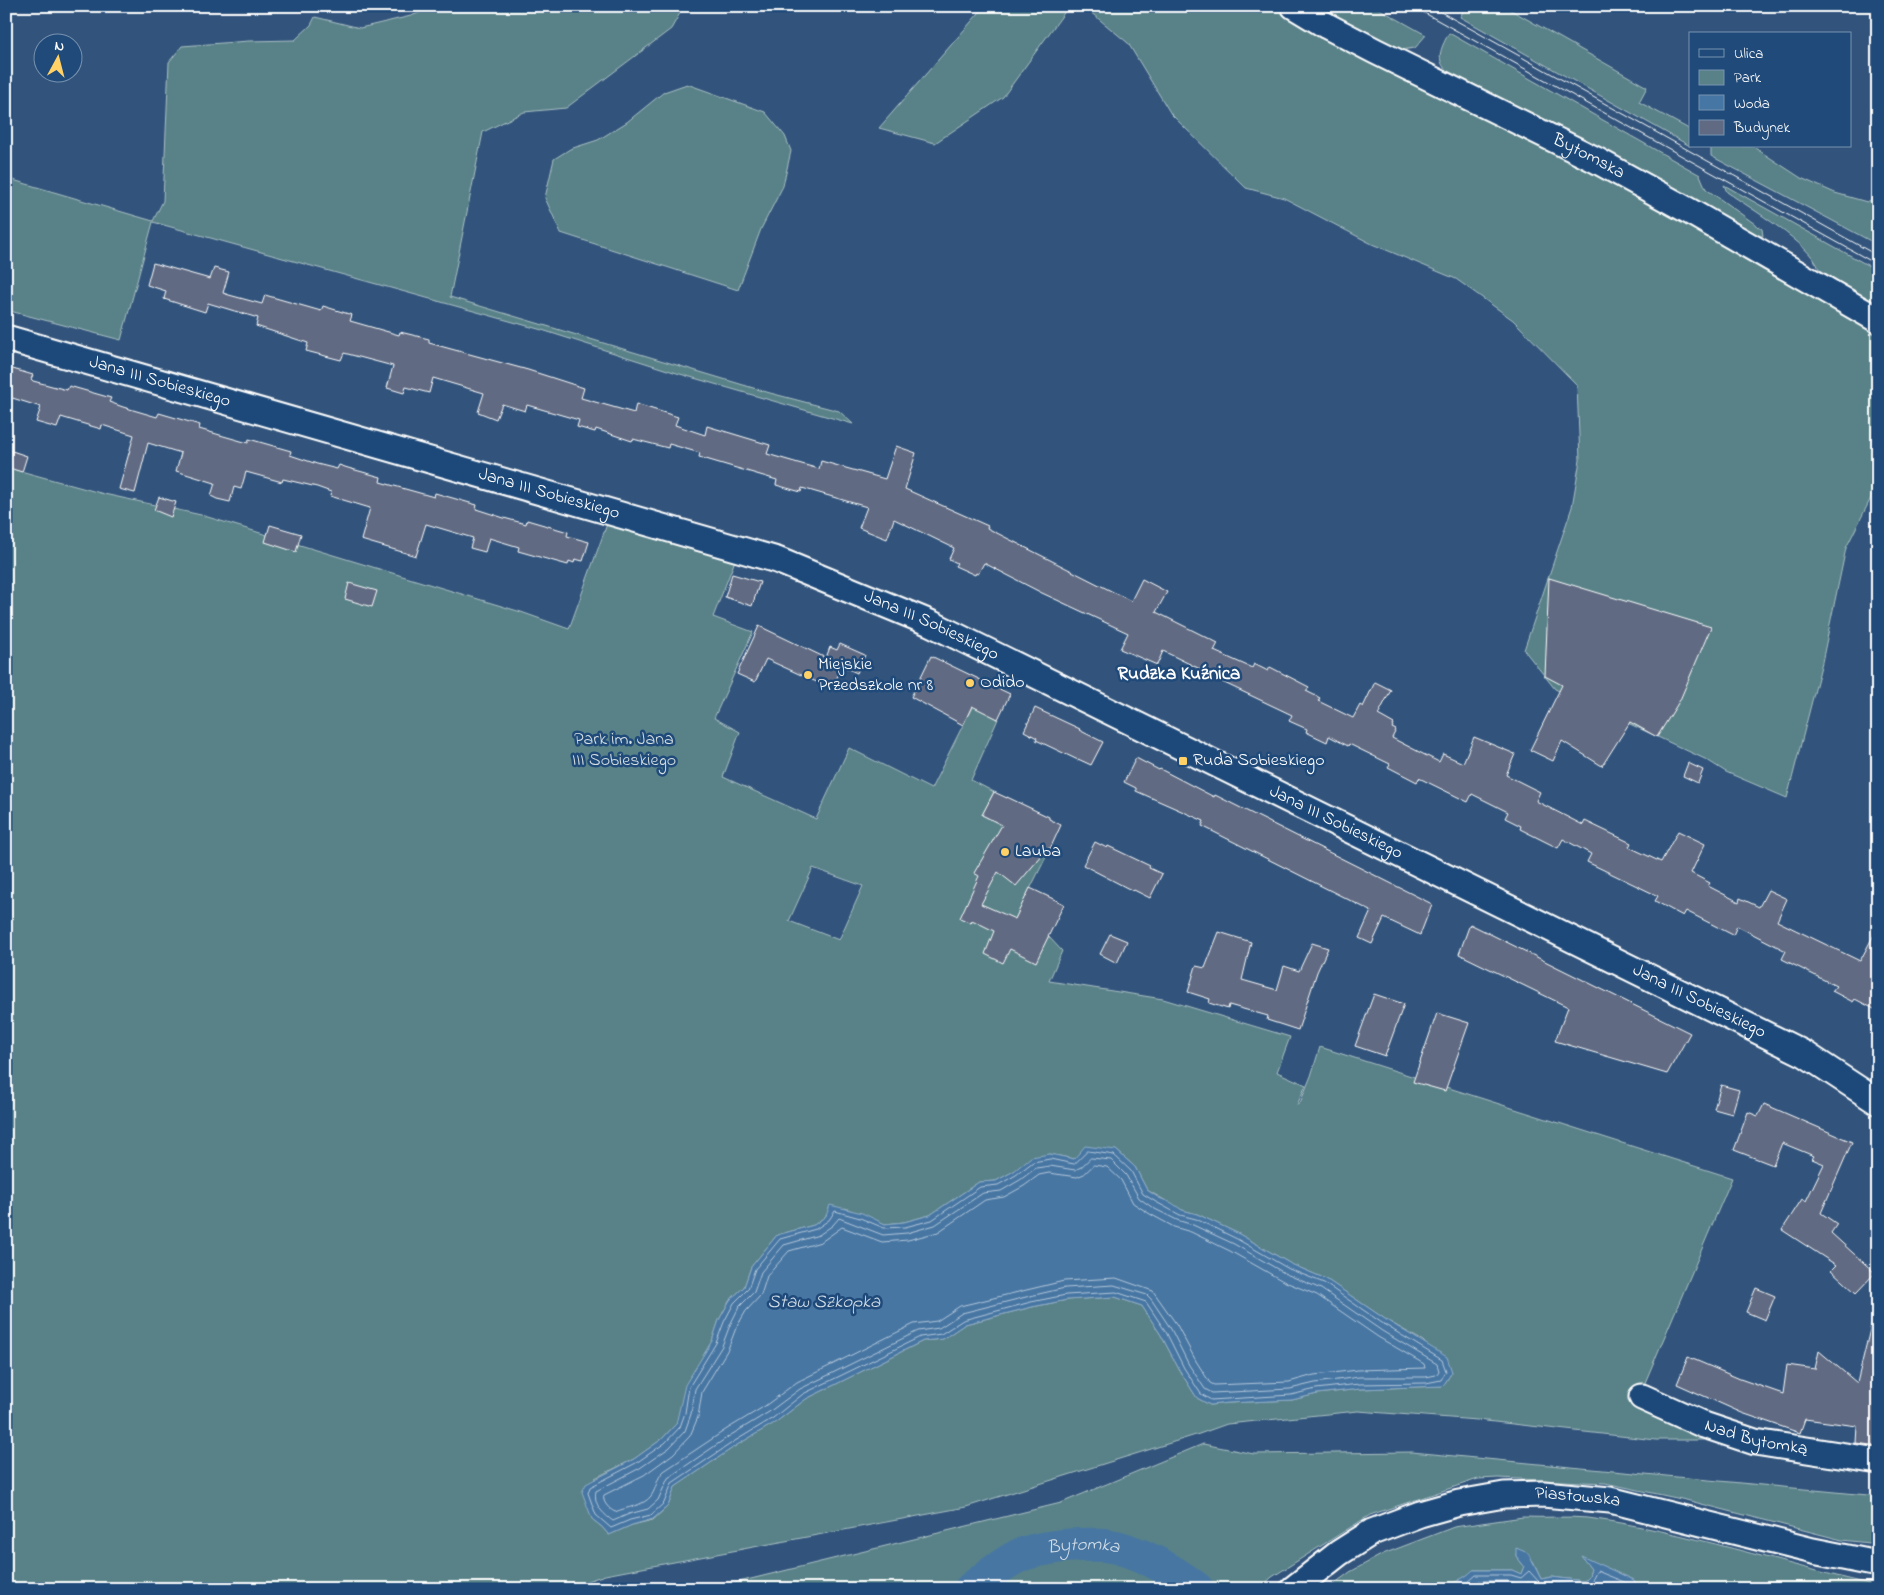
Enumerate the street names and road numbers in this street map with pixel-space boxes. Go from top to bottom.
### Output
street label: Bytomska [1547,127,1629,186]
street label: Jana III Sobieskiego [86,350,233,415]
street label: Jana III Sobieskiego [475,462,623,527]
street label: Jana III Sobieskiego [860,584,1003,668]
street label: Jana III Sobieskiego [1264,779,1407,867]
street label: Jana III Sobieskiego [1628,958,1770,1046]
street label: Nad Bytomką [1701,1413,1810,1463]
street label: Piastowska [1535,1481,1623,1515]

